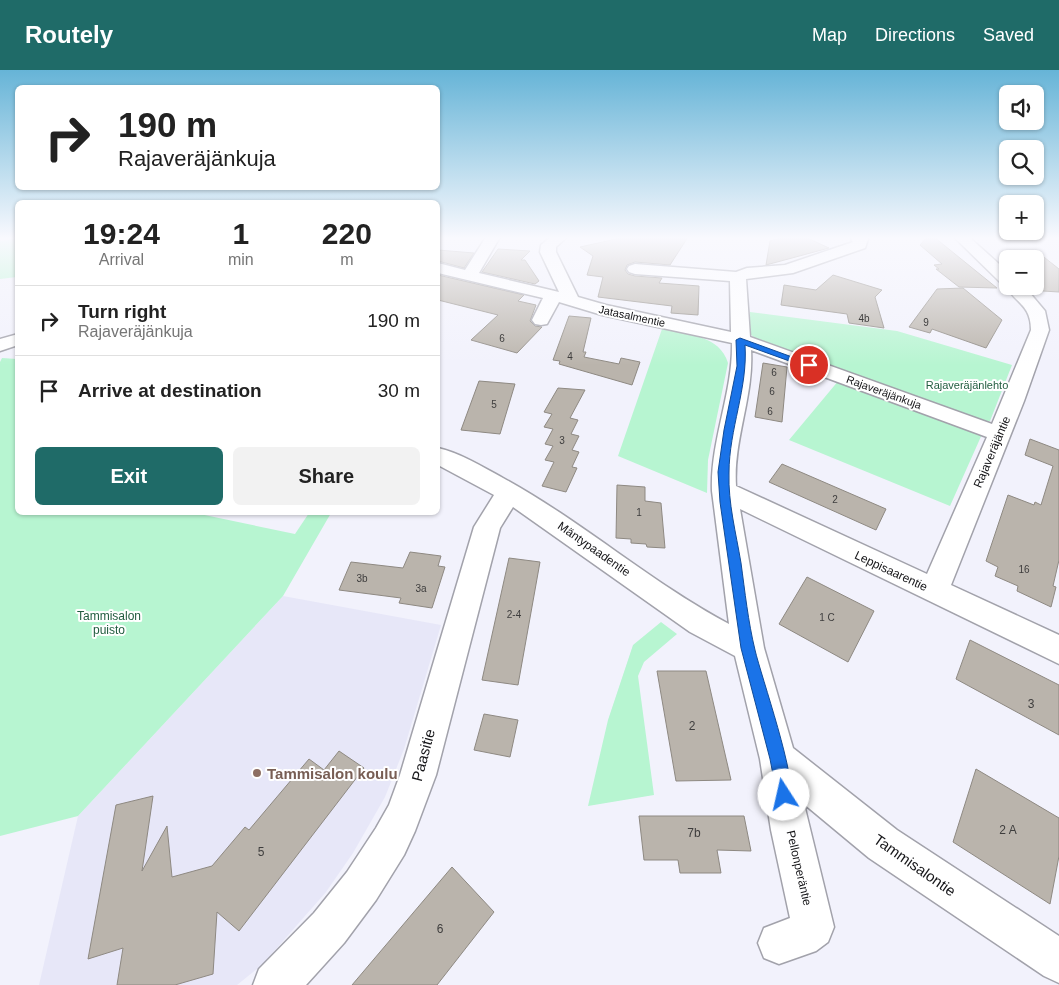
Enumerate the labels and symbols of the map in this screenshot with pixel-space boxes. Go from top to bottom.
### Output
street label: Jatasalmentie [598,303,666,329]
house number: 4b [858,313,870,324]
house number: 9 [923,317,929,328]
house number: 6 [499,333,505,344]
pin [788,344,830,386]
house number: 4 [567,351,573,362]
house number: 6 [771,367,777,378]
street label: Rajaveräjänkuja [845,373,924,411]
park label: Rajaveräjänlehto [926,379,1008,391]
house number: 6 [769,386,775,397]
house number: 5 [491,399,497,410]
house number: 6 [767,406,773,417]
street label: Rajaveräjäntie [971,414,1014,490]
house number: 3 [559,435,565,446]
house number: 2 [832,494,838,505]
house number: 1 [636,507,642,518]
street label: Mäntypaadentie [555,519,633,579]
street label: Leppisaarentie [852,548,930,594]
house number: 16 [1018,564,1030,575]
house number: 3b [356,573,368,584]
house number: 3a [415,583,427,594]
park label: Tammisalon puisto [77,609,141,637]
house number: 2-4 [507,609,522,620]
house number: 1 C [819,612,835,623]
house number: 3 [1028,697,1035,711]
house number: 2 [689,719,696,733]
street label: Paasitie [408,727,438,783]
place label: Tammisalon koulu [267,765,398,782]
marker: Tammisalon koulu [251,767,263,779]
position arrow [757,768,809,820]
house number: 2 A [999,823,1017,837]
house number: 7b [687,826,701,840]
street label: Pellonperäntie [784,829,815,907]
street label: Tammisalontie [871,831,959,899]
house number: 5 [258,845,265,859]
house number: 6 [437,922,444,936]

